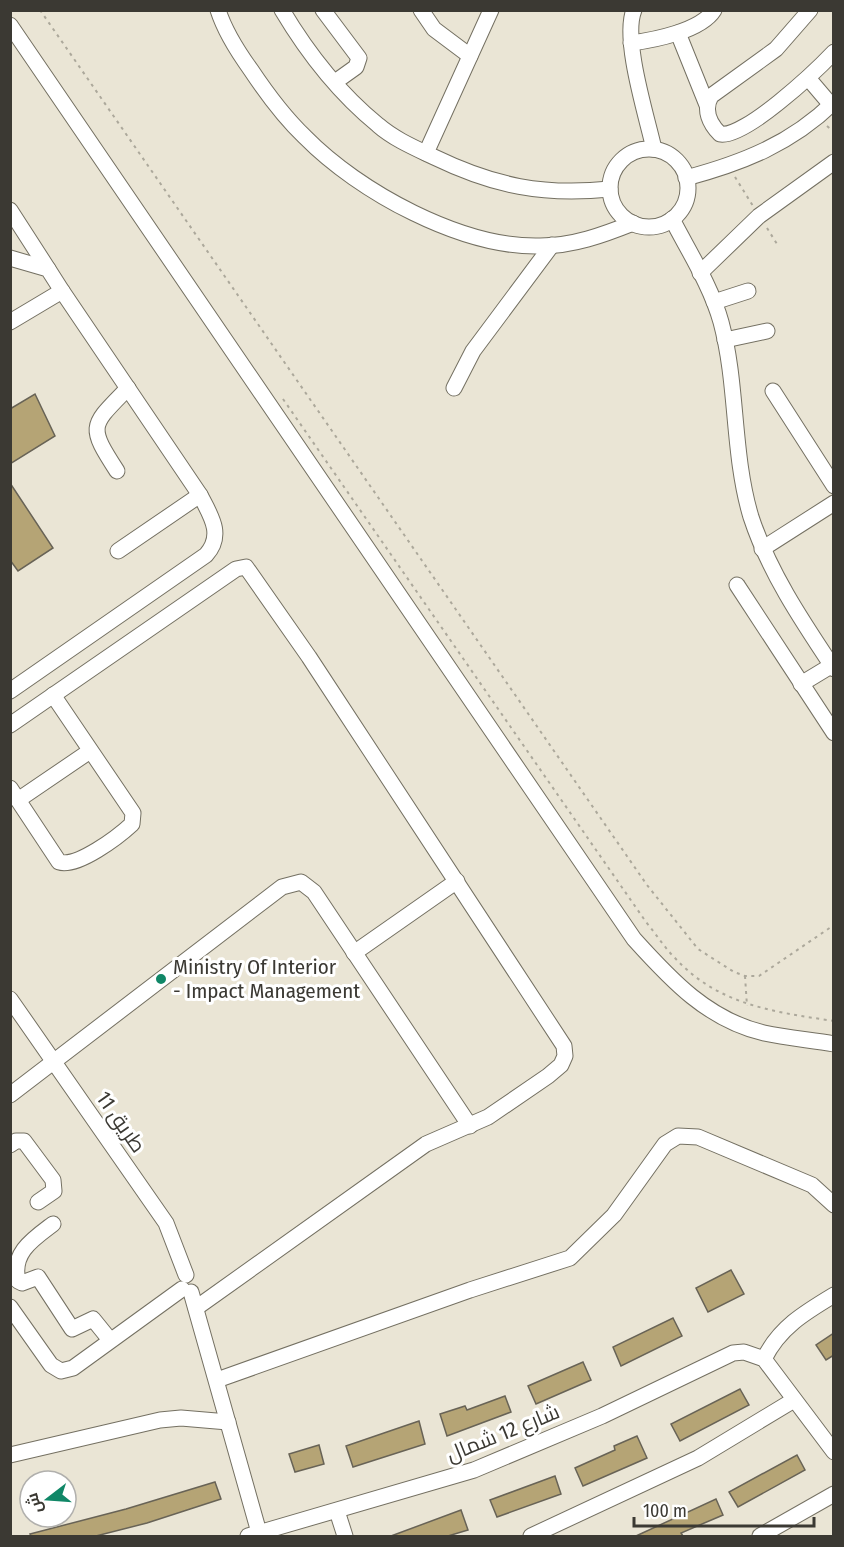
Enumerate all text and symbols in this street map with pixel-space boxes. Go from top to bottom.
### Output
place label: Ministry Of Interior - Impact Management [173,954,360,1004]
marker: Ministry Of Interior - Impact Management [154,972,168,986]
street label: طريق 11 [91,1086,151,1158]
street label: شارع 12 شمال [443,1399,564,1468]
north arrow [18,1469,78,1529]
scale bar [634,1490,814,1528]
text: ش [22,1491,46,1516]
text: 100 m [643,1500,687,1522]

